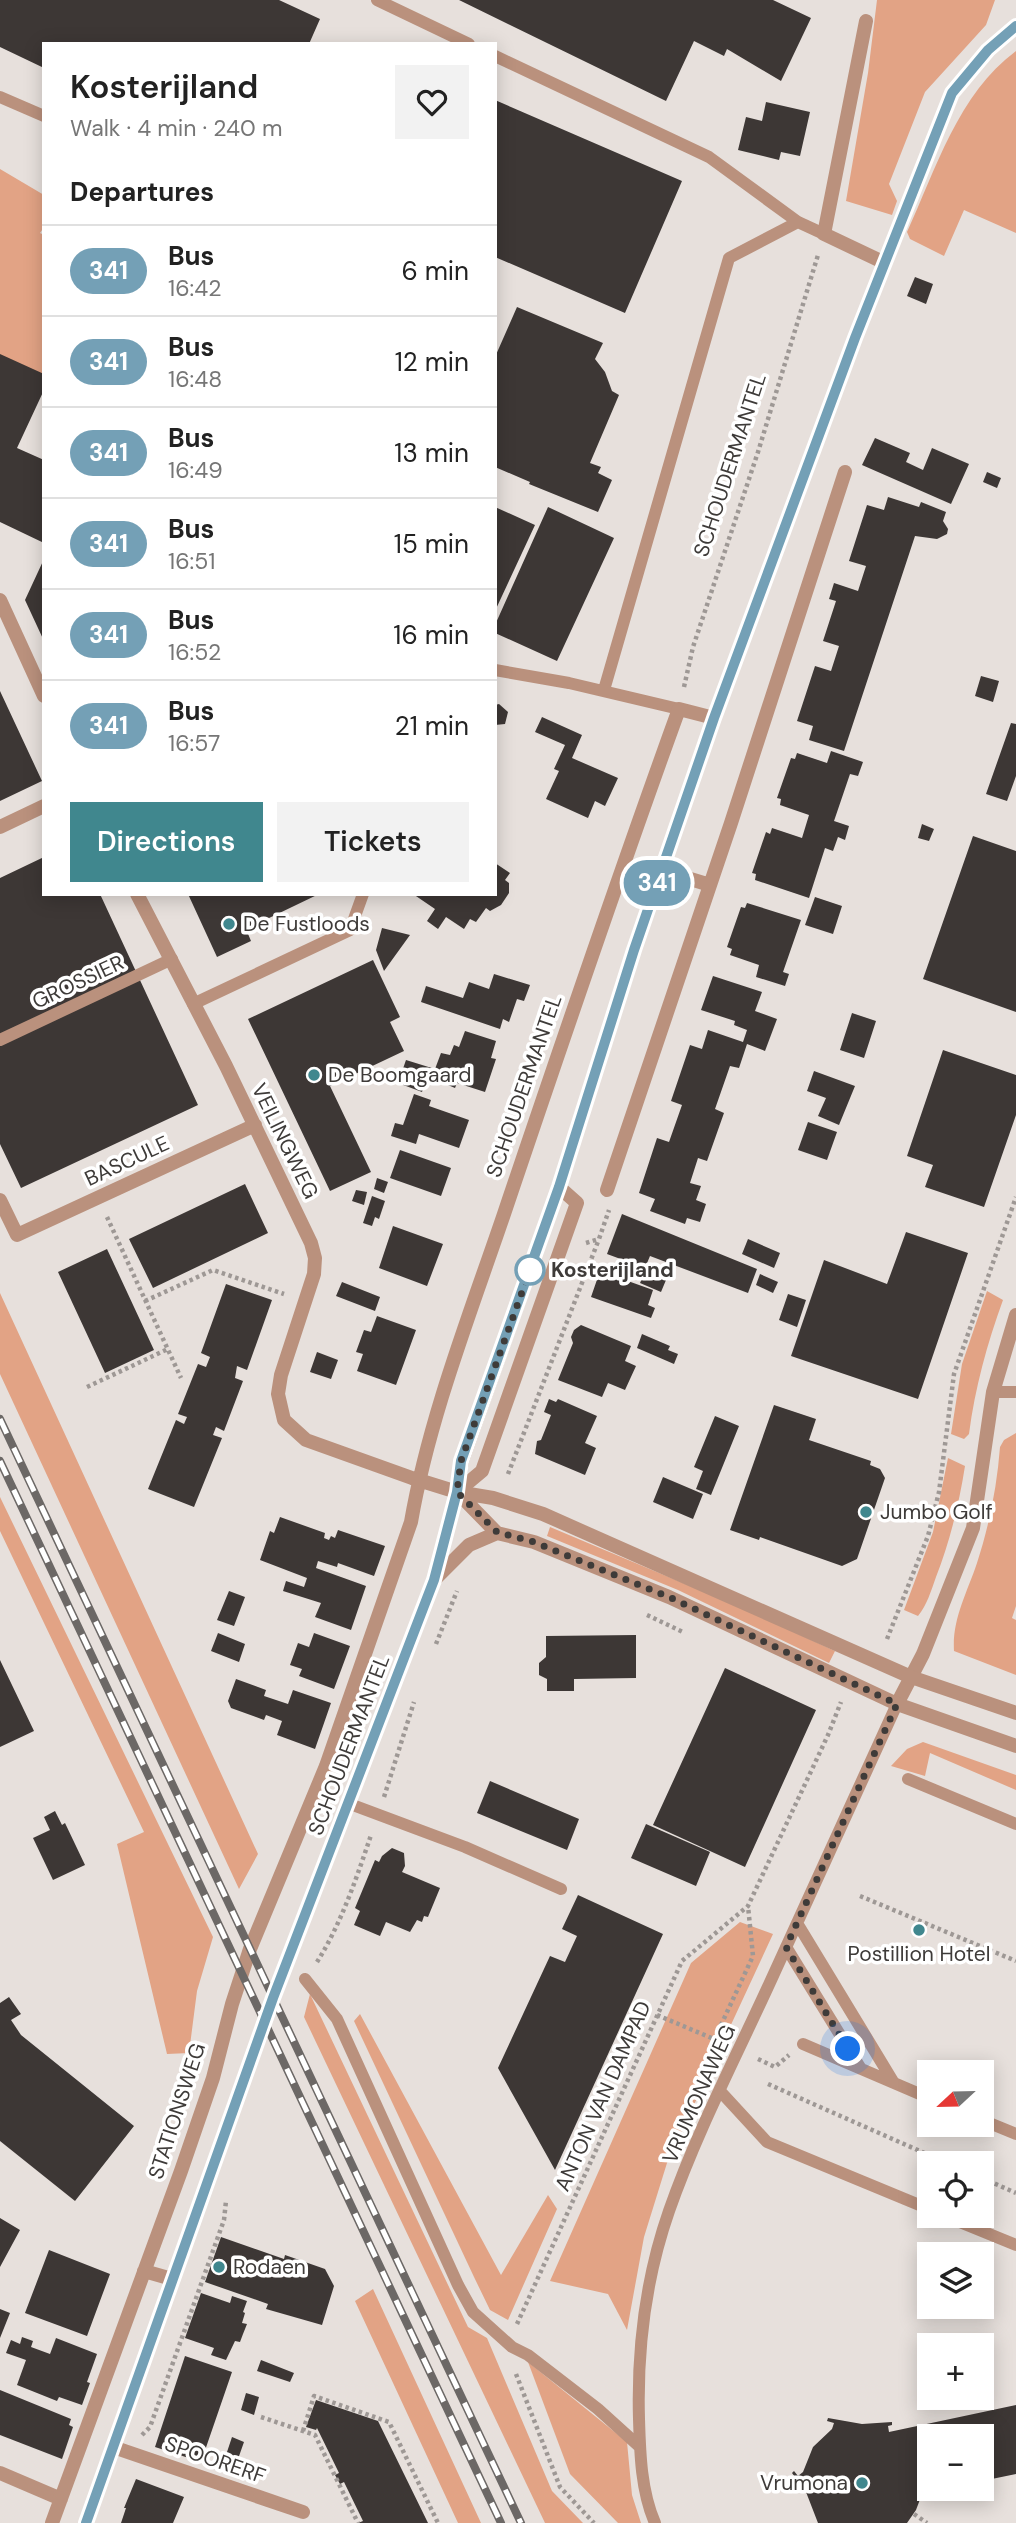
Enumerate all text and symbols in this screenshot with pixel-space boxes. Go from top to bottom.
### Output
text: Kosterijland [70,65,258,108]
button: heart [395,65,469,139]
text: Walk · 4 min · 240 m [70,113,282,143]
text: Departures [70,175,214,209]
text: Bus [168,239,214,273]
text: 6 min [401,254,469,288]
text: 341 [89,255,128,286]
text: 16:42 [168,273,221,303]
text: Bus [168,330,214,364]
text: 12 min [395,345,469,379]
text: 341 [89,346,128,377]
text: 16:48 [168,364,222,394]
street label: SCHOUDERMANTEL [687,370,773,560]
text: Bus [168,421,214,455]
text: 13 min [394,436,469,470]
text: 341 [89,437,128,468]
text: 16:49 [168,455,223,485]
text: Bus [168,512,214,546]
text: 15 min [394,527,469,561]
text: 341 [89,528,128,559]
text: 16:51 [168,546,215,576]
text: Bus [168,603,214,637]
text: 16 min [393,618,469,652]
text: 341 [89,619,128,650]
text: 16:52 [168,637,221,667]
text: Bus [168,694,214,728]
text: 21 min [395,709,469,743]
text: 341 [89,710,128,741]
text: 16:57 [168,728,220,758]
button: Directions [70,802,263,882]
button: Tickets [277,802,469,882]
line badge: 341 [617,860,697,906]
text: 341 [638,867,676,898]
place label: De Fustloods [243,910,370,938]
marker: De Fustloods [221,916,237,932]
street label: GROSSIER [28,949,128,1015]
street label: SCHOUDERMANTEL [480,991,568,1181]
place label: De Boomgaard [328,1061,471,1089]
marker: De Boomgaard [306,1067,322,1083]
street label: VEILINGWEG [245,1079,325,1203]
street label: BASCULE [80,1129,174,1193]
marker: Kosterijland [515,1255,545,1285]
place label: Kosterijland [551,1256,674,1284]
place label: Jumbo Golf [880,1498,993,1526]
marker: Jumbo Golf [858,1504,874,1520]
street label: SCHOUDERMANTEL [302,1651,396,1839]
marker: Postillion Hotel [911,1922,927,1938]
place label: Postillion Hotel [848,1940,990,1968]
street label: ANTON VAN DAMPAD [548,1996,658,2196]
street label: VRUMONAWEG [656,2020,742,2168]
your location [830,2031,865,2066]
street label: STATIONSWEG [142,2039,212,2183]
north arrow [917,2060,994,2137]
map controls [917,2060,994,2501]
button: locate [917,2151,994,2228]
button: layers [917,2242,994,2319]
place label: Rodaen [233,2253,306,2281]
marker: Rodaen [211,2259,227,2275]
button: + [917,2333,994,2410]
button: − [917,2424,994,2501]
street label: SPOORERF [161,2430,269,2490]
place label: Vrumona [760,2469,848,2497]
marker: Vrumona [854,2475,870,2491]

